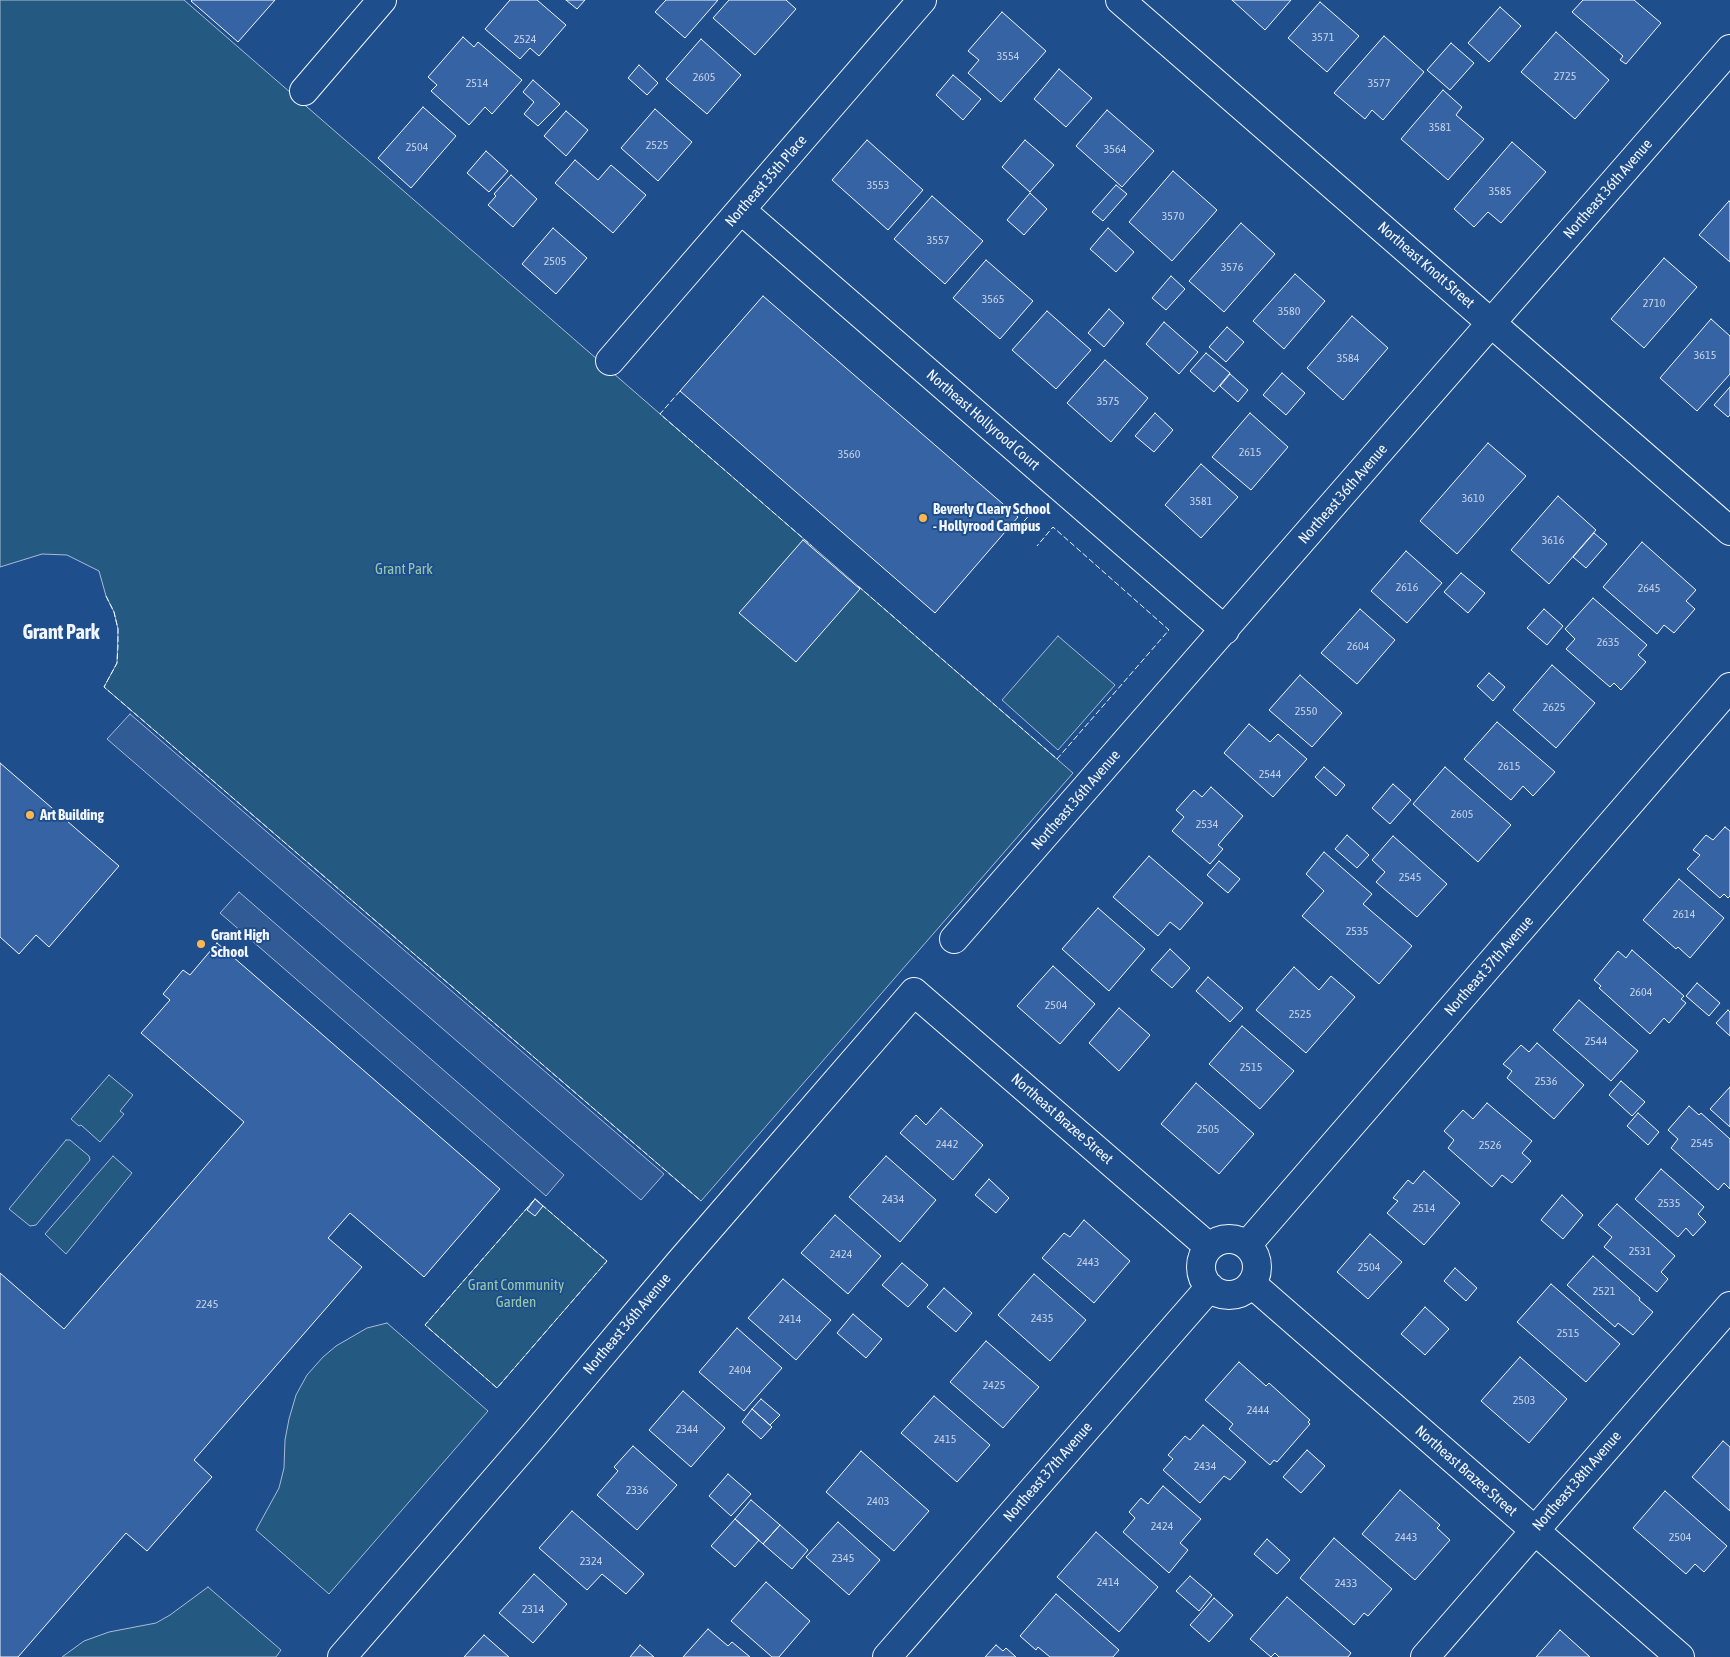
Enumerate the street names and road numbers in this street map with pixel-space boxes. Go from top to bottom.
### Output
street label: Northeast 35th Place [721,131,811,231]
street label: Northeast 36th Avenue [1560,135,1656,243]
street label: Northeast Knott Street [1374,218,1478,312]
street label: Northeast Hollyrood Court [923,366,1043,474]
street label: Northeast 36th Avenue [1295,440,1391,548]
street label: Northeast 36th Avenue [1028,746,1124,854]
street label: Northeast 37th Avenue [1441,912,1537,1020]
street label: Northeast Brazee Street [1007,1070,1117,1168]
street label: Northeast 36th Avenue [579,1270,675,1378]
street label: Northeast 37th Avenue [1000,1418,1096,1526]
street label: Northeast Brazee Street [1411,1422,1521,1520]
street label: Northeast 38th Avenue [1529,1427,1625,1535]

